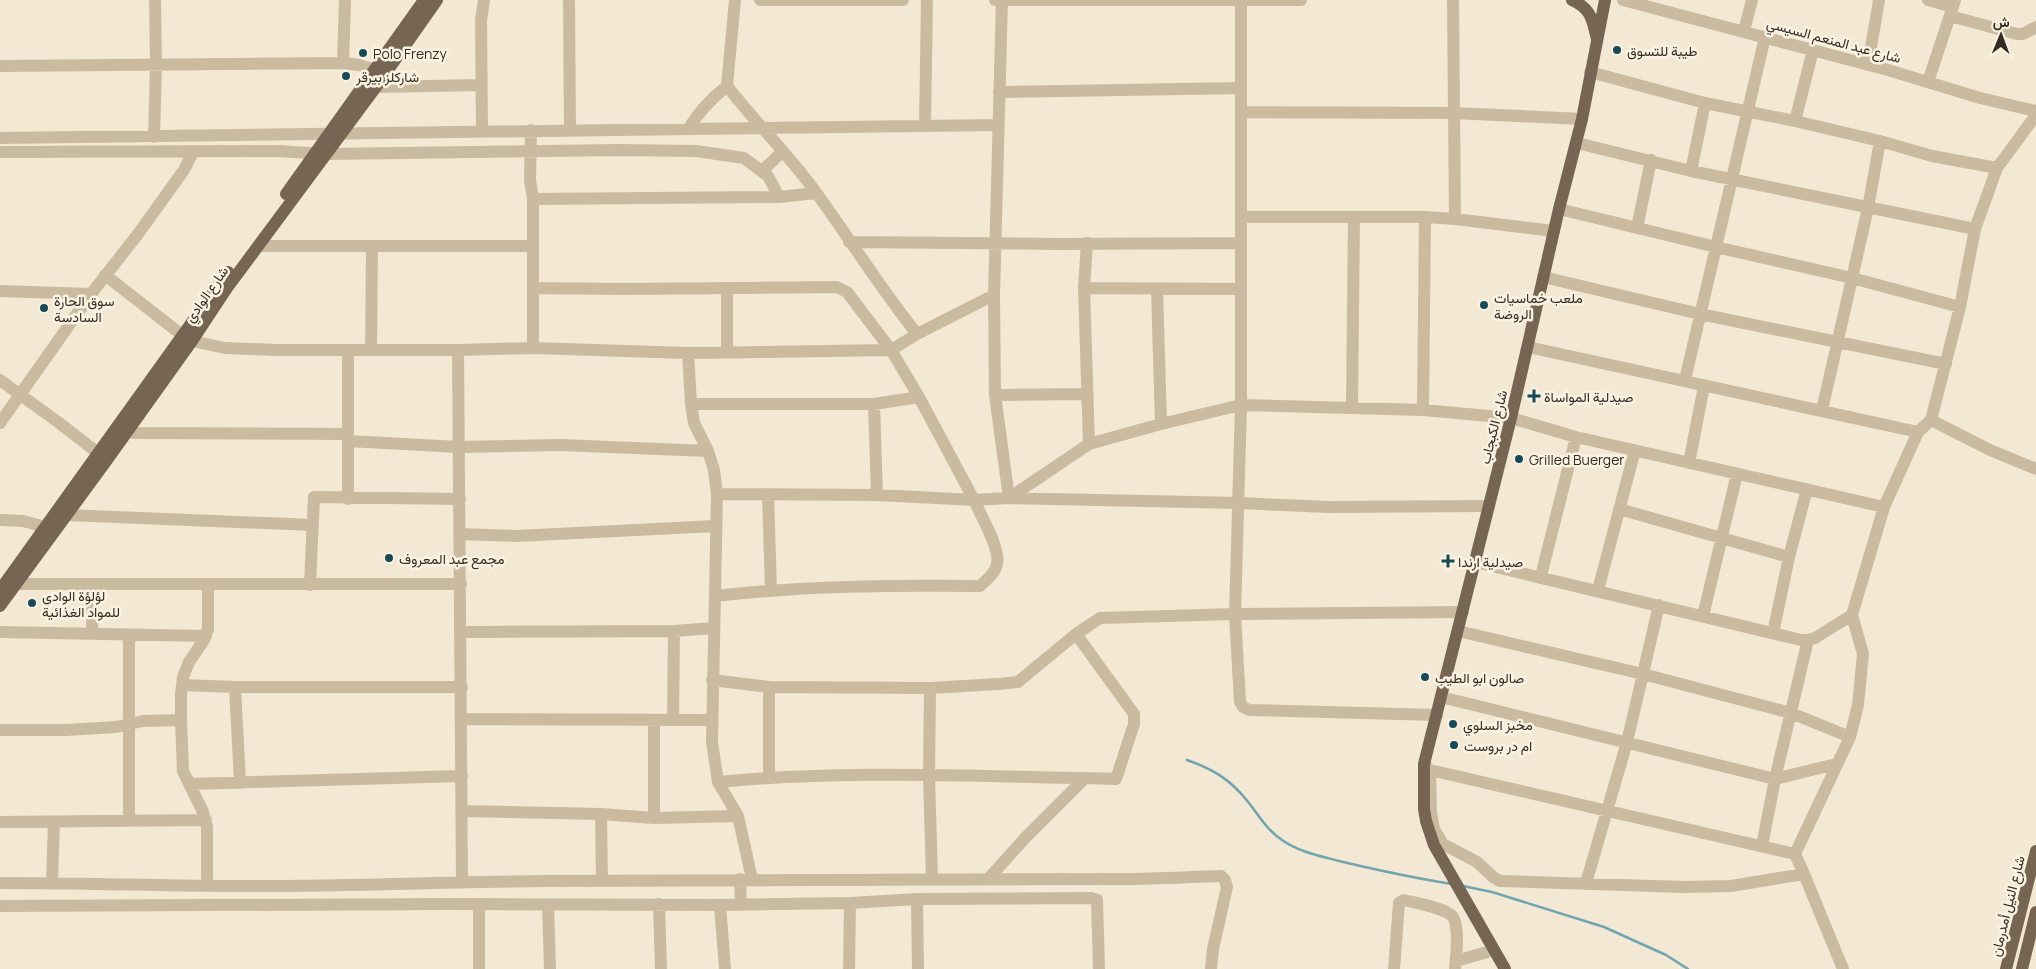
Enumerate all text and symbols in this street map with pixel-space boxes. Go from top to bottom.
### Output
north arrow [1976,10,2026,60]
text: ش [1993,12,2010,31]
street label: شارع عبد المنعم السيسي [1764,13,1903,70]
place label: طيبة للتسوق [1627,41,1697,60]
place label: Polo Frenzy [373,44,447,63]
marker: طيبة للتسوق [1611,44,1623,56]
marker: Polo Frenzy [357,47,369,59]
place label: شاركلز بيرقر [355,67,419,86]
marker: شاركلز بيرقر [340,70,352,82]
street label: شارع الوادي [180,262,235,328]
place label: ملعب خماسيات الروضة [1494,288,1583,323]
place label: سوق الحارة السادسة [54,291,114,326]
marker: ملعب خماسيات الروضة [1478,299,1490,311]
marker: سوق الحارة السادسة [38,302,50,314]
place label: صيدلية المواساة [1544,387,1634,406]
street label: شارع الكبجاب [1475,388,1513,467]
marker: صيدلية المواساة [1528,390,1540,402]
place label: Grilled Buerger [1529,450,1624,469]
marker: Grilled Buerger [1513,453,1525,465]
place label: مجمع عبد المعروف [399,549,505,570]
marker: مجمع عبد المعروف [383,552,395,564]
place label: صيدلية ارندا [1458,552,1523,571]
marker: صيدلية ارندا [1442,555,1454,567]
place label: لؤلؤة الوادي للمواد الغذائية [42,586,120,621]
marker: لؤلؤة الوادي للمواد الغذائية [26,597,38,609]
place label: صالون ابو الطيب [1435,668,1524,687]
marker: صالون ابو الطيب [1419,671,1431,683]
place label: مخبز السلوي [1463,715,1533,737]
marker: مخبز السلوي [1447,718,1459,730]
place label: ام در بروست [1464,736,1532,755]
marker: ام در بروست [1448,739,1460,751]
street label: شارع النيل أمدرمان [1985,854,2031,959]

